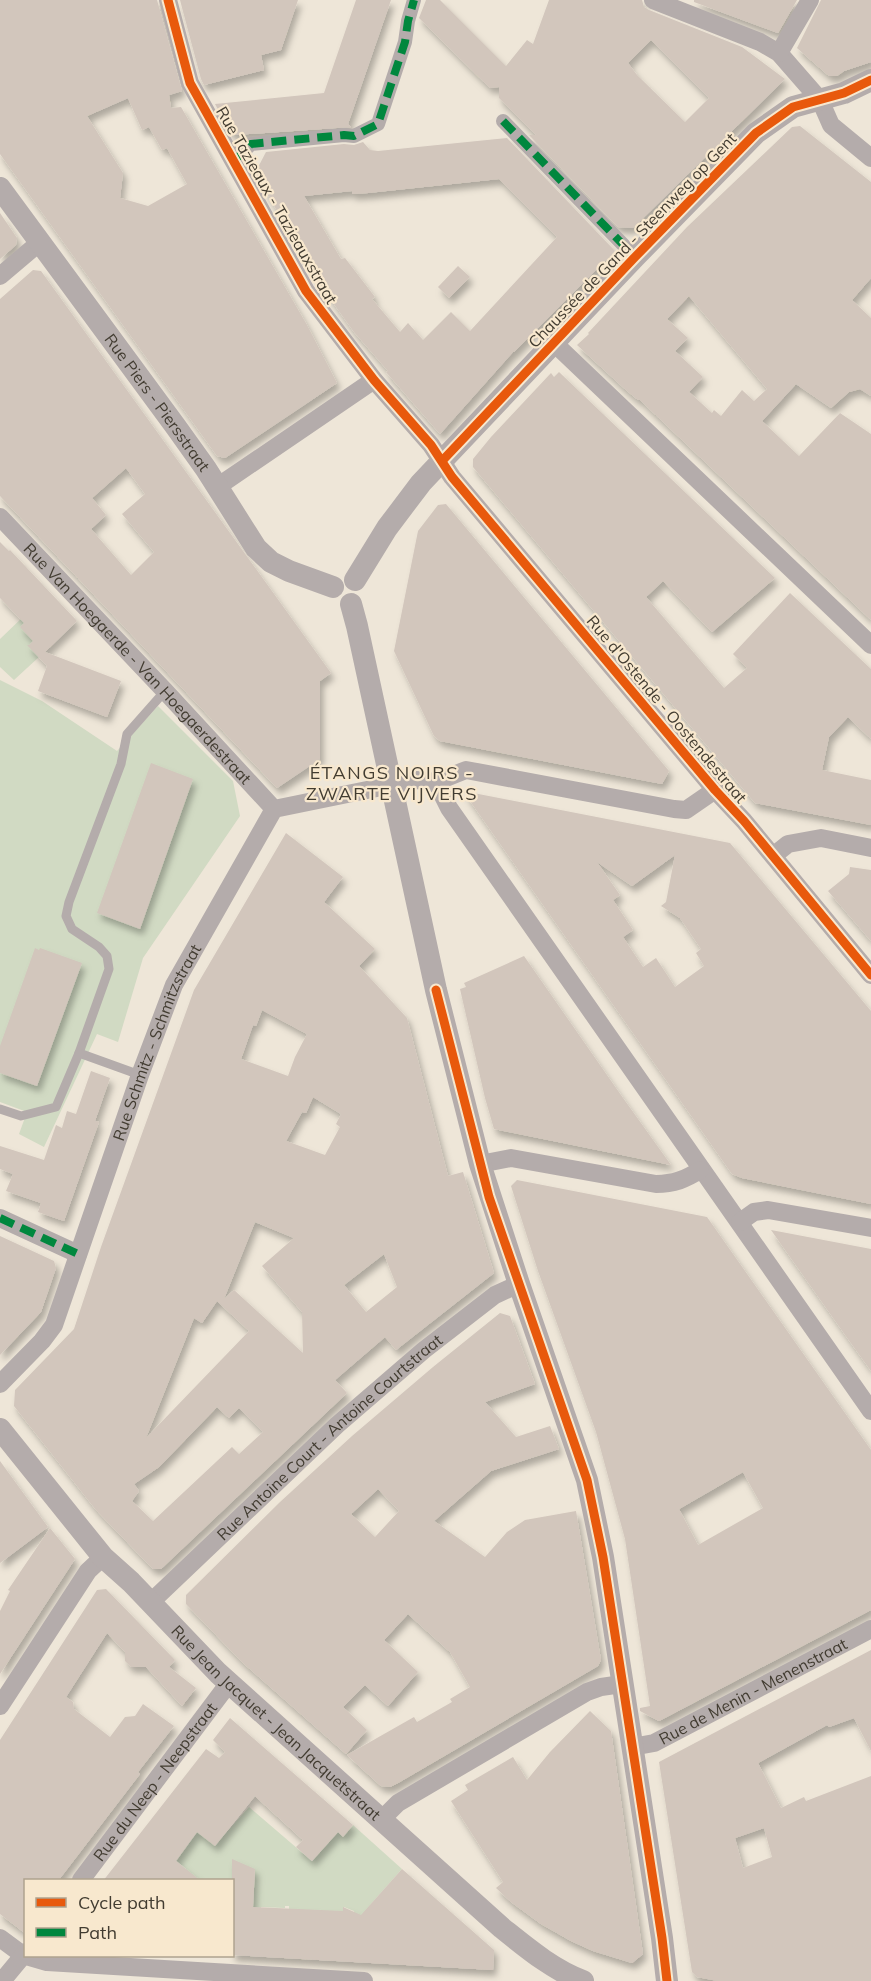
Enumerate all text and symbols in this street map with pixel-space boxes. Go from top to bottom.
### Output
street label: Rue Tazieaux - Tazieauxstraat [212,103,342,308]
street label: Chaussée de Gand - Steenweg op Gent [524,128,741,352]
street label: Rue Piers - Piersstraat [101,330,215,475]
street label: Rue Van Hoegaerde - Van Hoegaerdestraat [20,539,256,788]
street label: Rue d'Ostende - Oostendestraat [583,611,752,807]
district label: ÉTANGS NOIRS - ZWARTE VIJVERS [306,761,478,805]
street label: Rue Schmitz - Schmitzstraat [108,940,205,1143]
street label: Rue Antoine Court - Antoine Courtstraat [212,1330,446,1544]
street label: Rue Jean Jacquet - Jean Jacquetstraat [167,1621,385,1825]
street label: Rue de Menin - Menenstraat [655,1633,851,1749]
street label: Rue du Neep - Neepstraat [89,1698,221,1865]
legend [24,1879,234,1957]
text: Cycle path [78,1891,165,1914]
text: Path [78,1921,117,1944]

